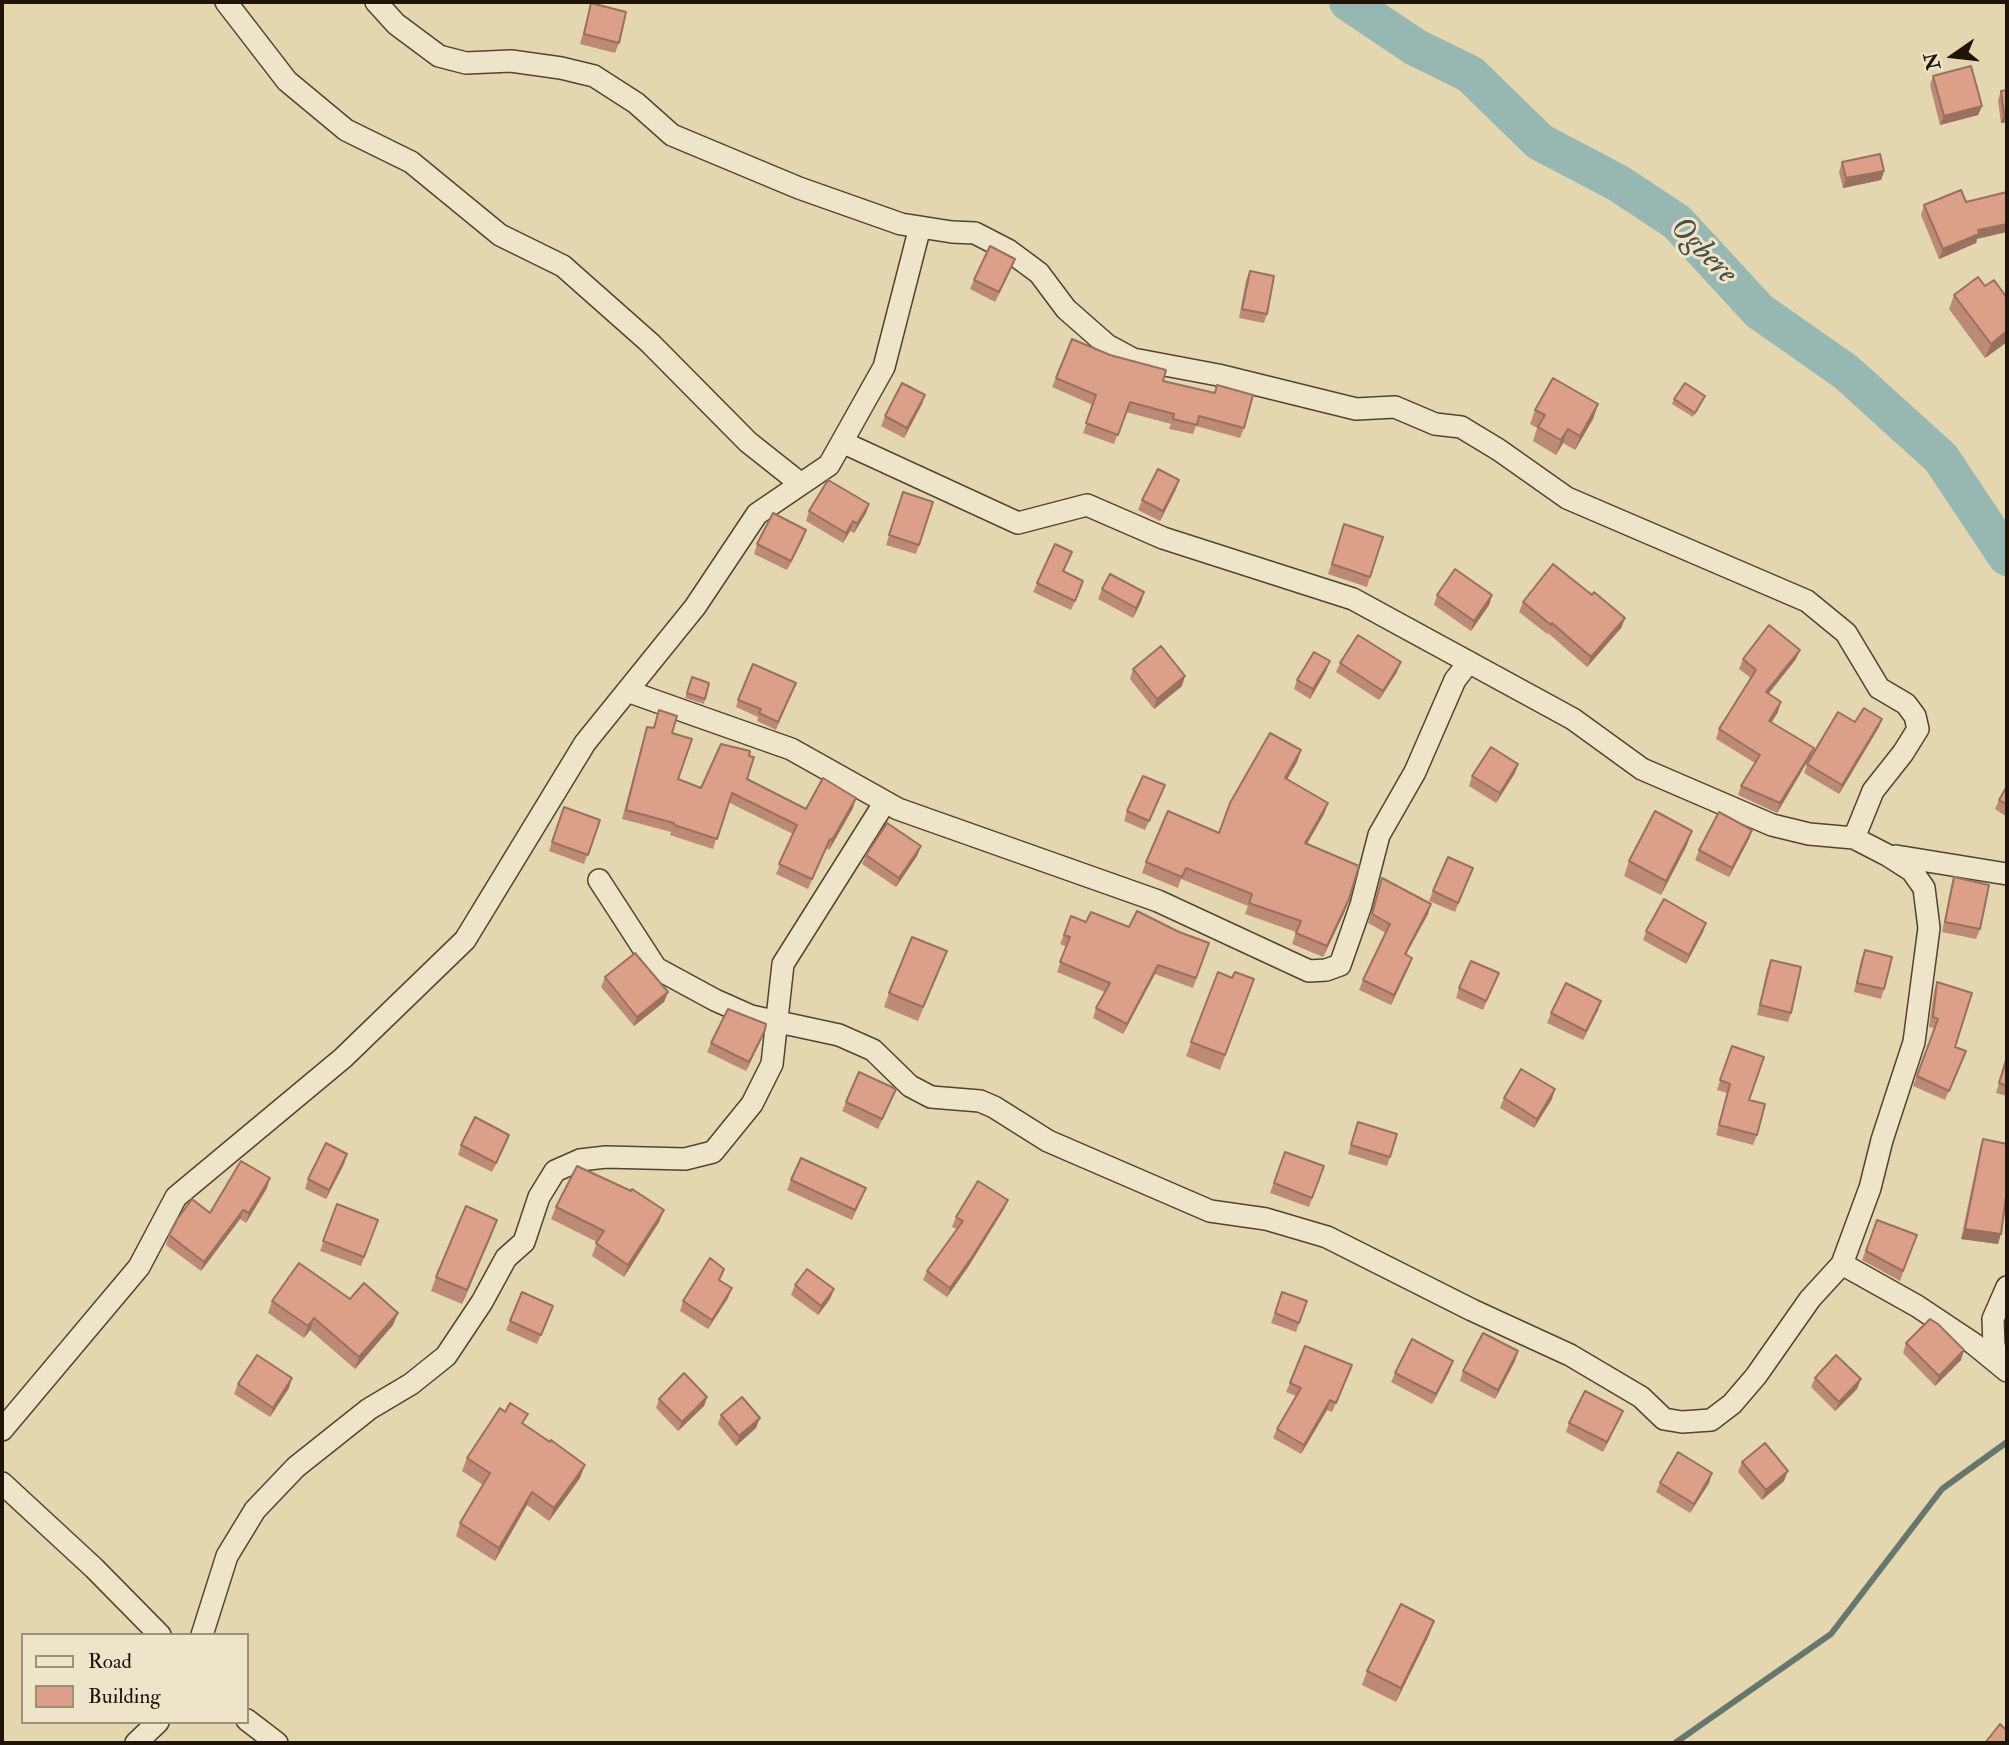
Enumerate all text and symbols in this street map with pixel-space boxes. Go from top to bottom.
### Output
north arrow [1918,21,1988,91]
text: N [1919,50,1946,72]
water label: Ogbere [1660,210,1744,294]
legend [21,1633,248,1724]
text: Road [88,1648,132,1675]
text: Building [88,1683,161,1710]

